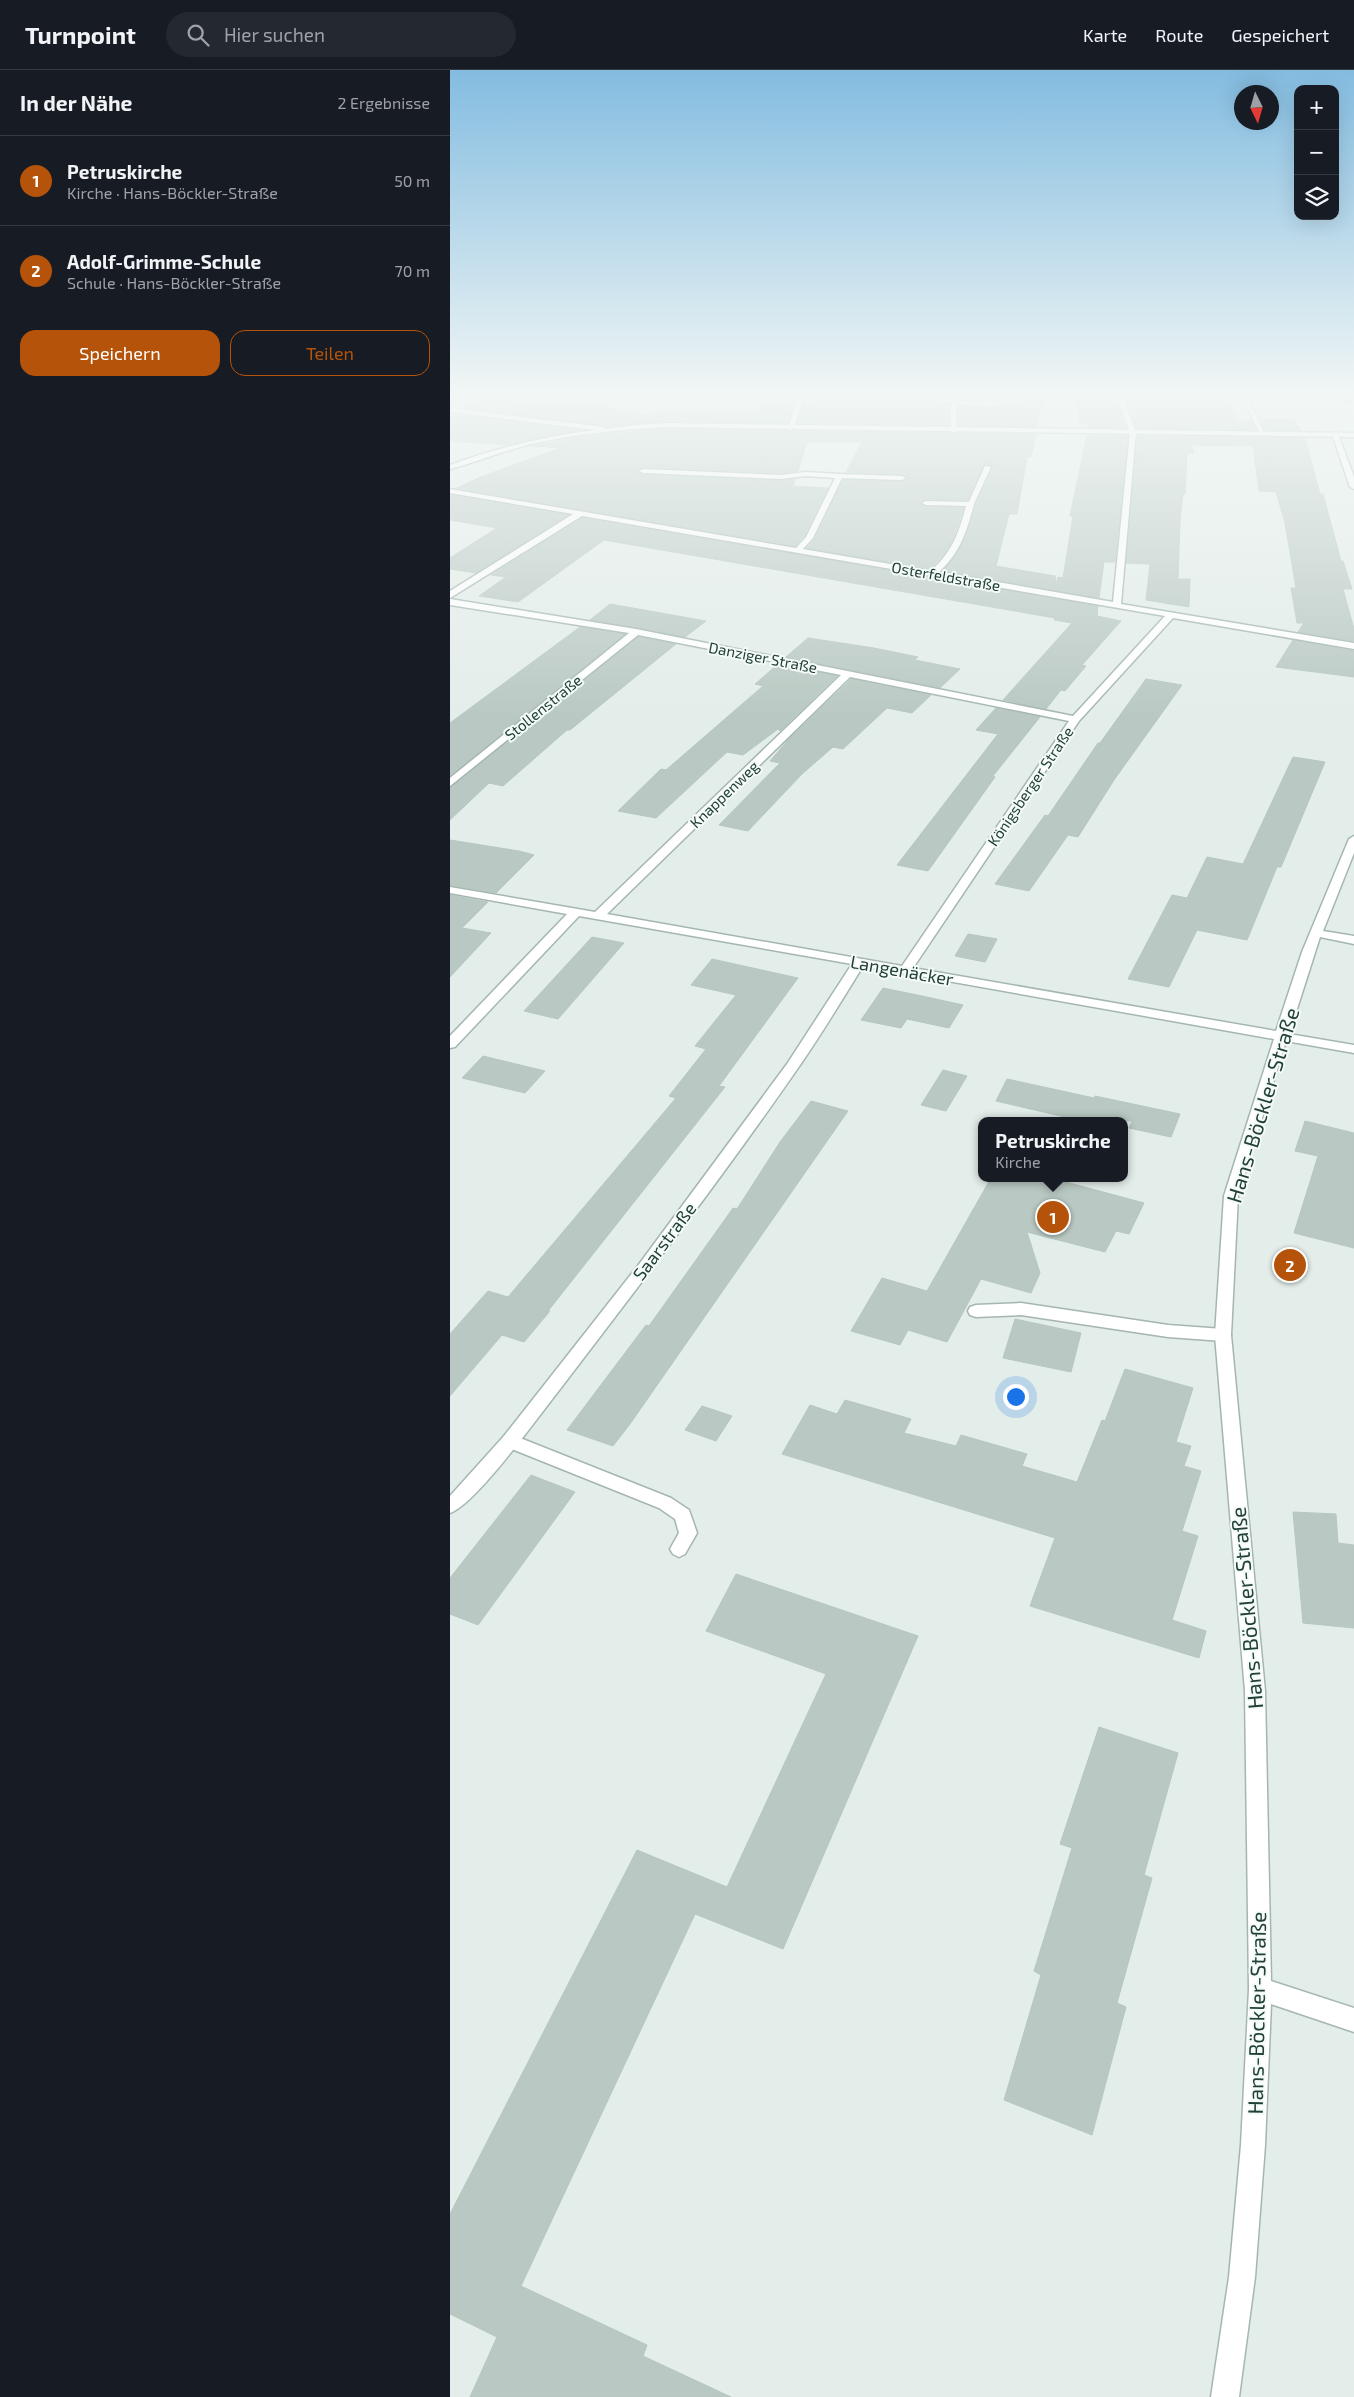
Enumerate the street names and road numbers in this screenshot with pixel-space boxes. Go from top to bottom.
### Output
street label: Osterfeldstraße [890,558,1002,594]
street label: Danziger Straße [707,638,819,676]
street label: Stollenstraße [501,670,585,744]
street label: Königsberger Straße [983,723,1077,849]
street label: Knappenweg [686,756,763,831]
street label: Langenäcker [849,950,955,990]
street label: Hans-Böckler-Straße [1220,1004,1304,1206]
street label: Saarstraße [628,1198,700,1284]
street label: Hans-Böckler-Straße [1225,1506,1267,1710]
street label: Hans-Böckler-Straße [1242,1911,1270,2115]

